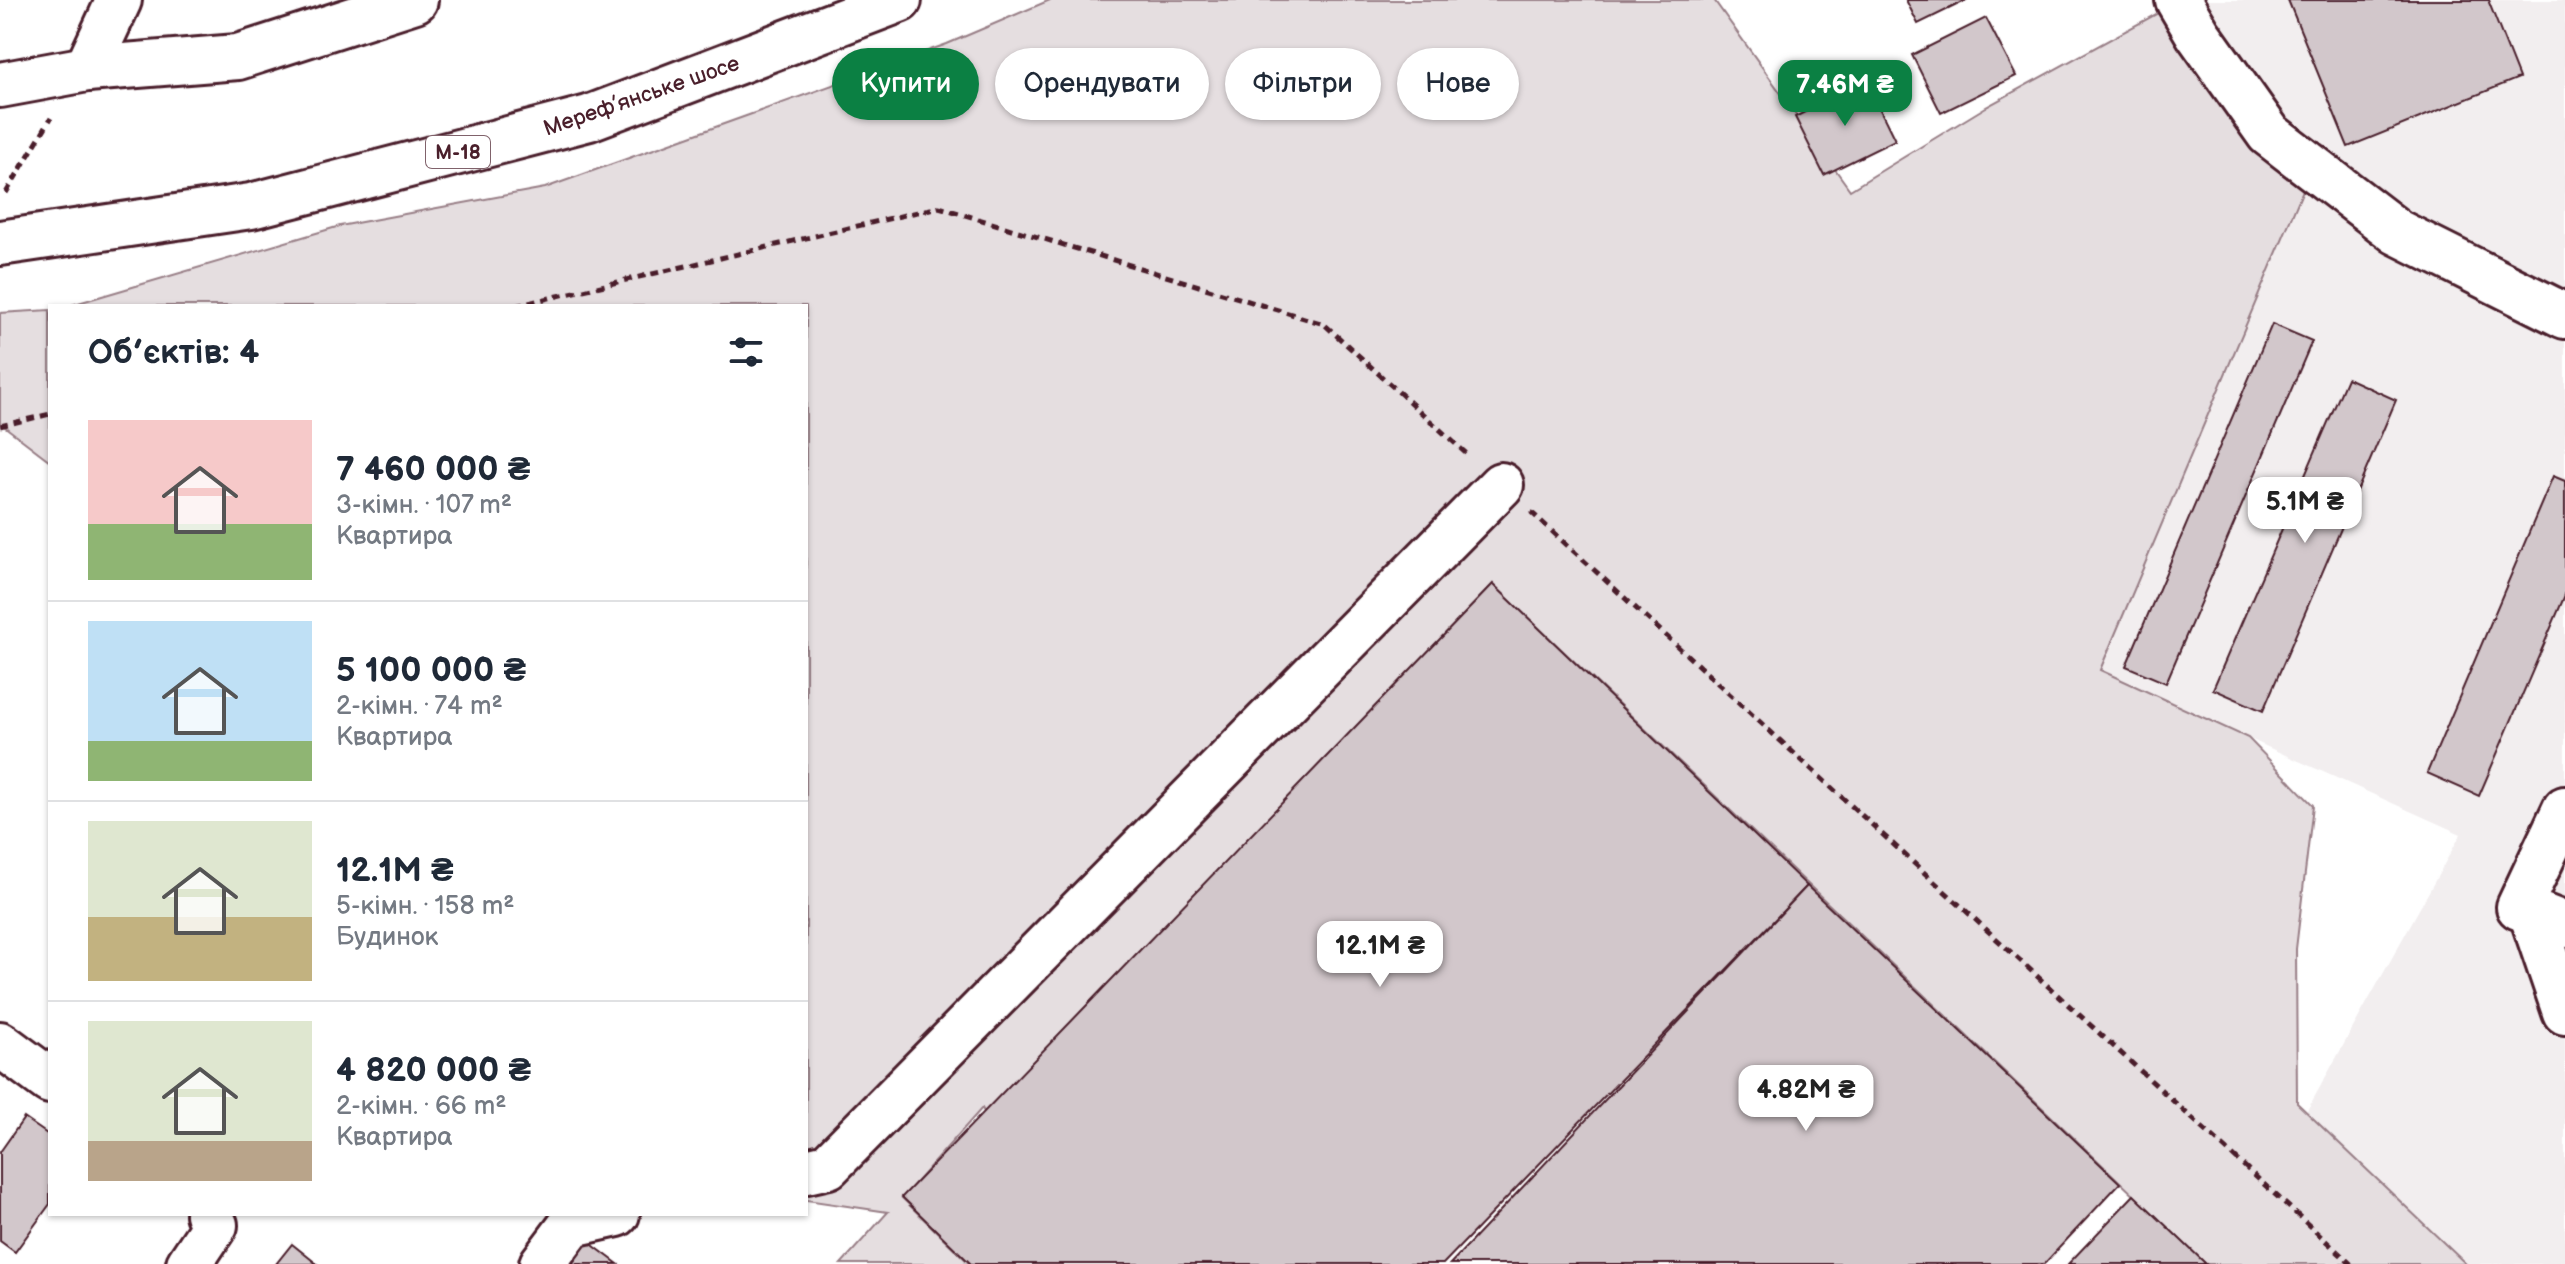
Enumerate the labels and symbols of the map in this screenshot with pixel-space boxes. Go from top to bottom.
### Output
street label: Мереф’янське шосе [540,50,743,143]
pin: 7.46M ₴ [1771,60,1919,128]
road number: М-18 [426,136,490,168]
pin: 5.1M ₴ [2240,477,2370,545]
pin: 12.1M ₴ [1306,921,1454,989]
pin: 4.82M ₴ [1732,1065,1880,1133]

